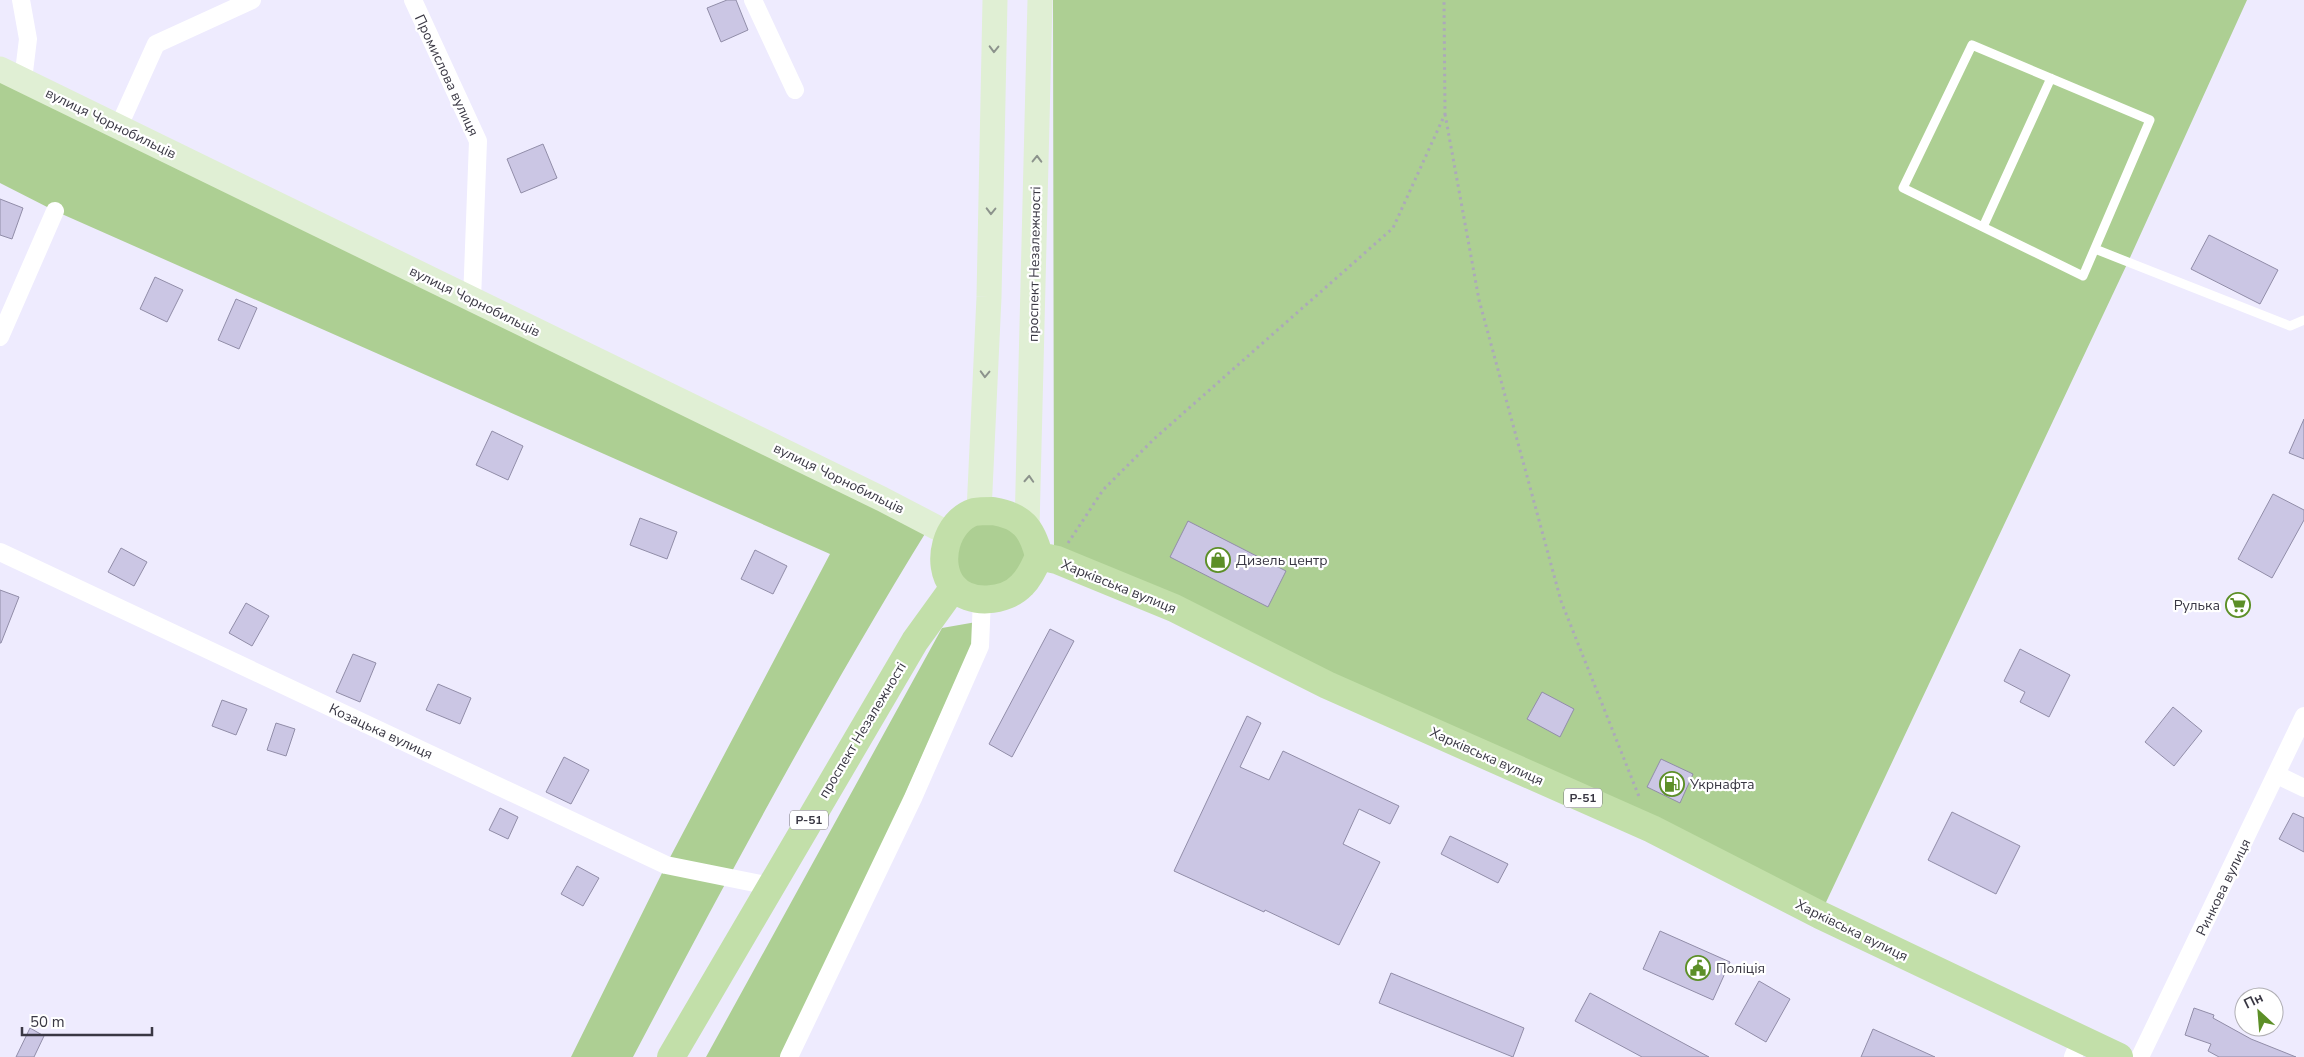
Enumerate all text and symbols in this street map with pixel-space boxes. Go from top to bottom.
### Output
street label: Промислова вулиця [410,11,483,139]
one-way arrow [989,45,999,53]
street label: вулиця Чорнобильців [42,84,180,164]
one-way arrow [1031,155,1042,163]
street label: проспект Незалежності [1024,186,1045,342]
one-way arrow [985,207,996,215]
street label: вулиця Чорнобильців [406,262,544,342]
one-way arrow [980,370,991,378]
street label: вулиця Чорнобильців [770,439,908,519]
one-way arrow [1023,475,1034,483]
shop icon: Дизель центр [1205,547,1231,573]
place label: Дизель центр [1236,551,1327,570]
street label: Харківська вулиця [1058,555,1179,618]
supermarket icon: Рулька [2225,592,2251,618]
place label: Рулька [2174,596,2220,615]
street label: проспект Незалежності [814,659,911,802]
street label: Козацька вулиця [326,699,436,764]
street label: Харківська вулиця [1427,723,1547,790]
fuel station icon: Укрнафта [1659,771,1685,797]
place label: Укрнафта [1689,775,1755,794]
road number: Р-51 [1564,788,1602,808]
road number: Р-51 [790,810,828,830]
street label: Ринкова вулиця [2192,835,2255,939]
street label: Харківська вулиця [1792,895,1911,966]
public building icon: Поліція [1685,955,1711,981]
place label: Поліція [1716,959,1765,978]
north arrow [2234,987,2284,1037]
text: Пн [2241,988,2266,1014]
scale bar [22,1004,152,1036]
text: 50 m [30,1012,65,1032]

